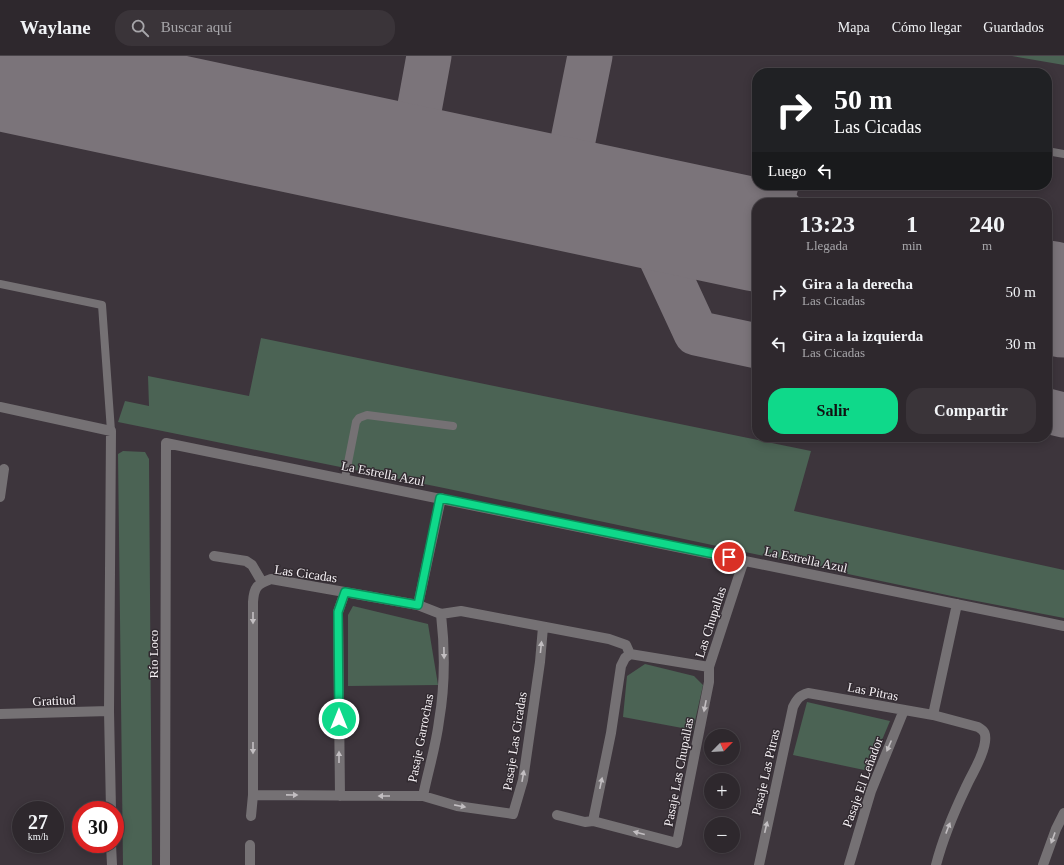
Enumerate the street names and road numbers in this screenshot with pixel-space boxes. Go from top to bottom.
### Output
street label: La Estrella Azul [340,458,426,489]
street label: La Estrella Azul [763,543,849,576]
street label: Las Cicadas [274,562,338,585]
street label: Las Chupallas [692,585,729,660]
street label: Río Loco [146,630,161,678]
street label: Las Pitras [846,679,900,704]
street label: Pasaje Las Cicadas [499,691,530,791]
street label: Gratitud [32,692,76,709]
street label: Pasaje Garrochas [405,693,436,784]
street label: Pasaje Las Chupallas [661,716,696,828]
street label: Pasaje Las Pitras [748,728,783,817]
street label: Pasaje El Leñador [839,735,886,829]

